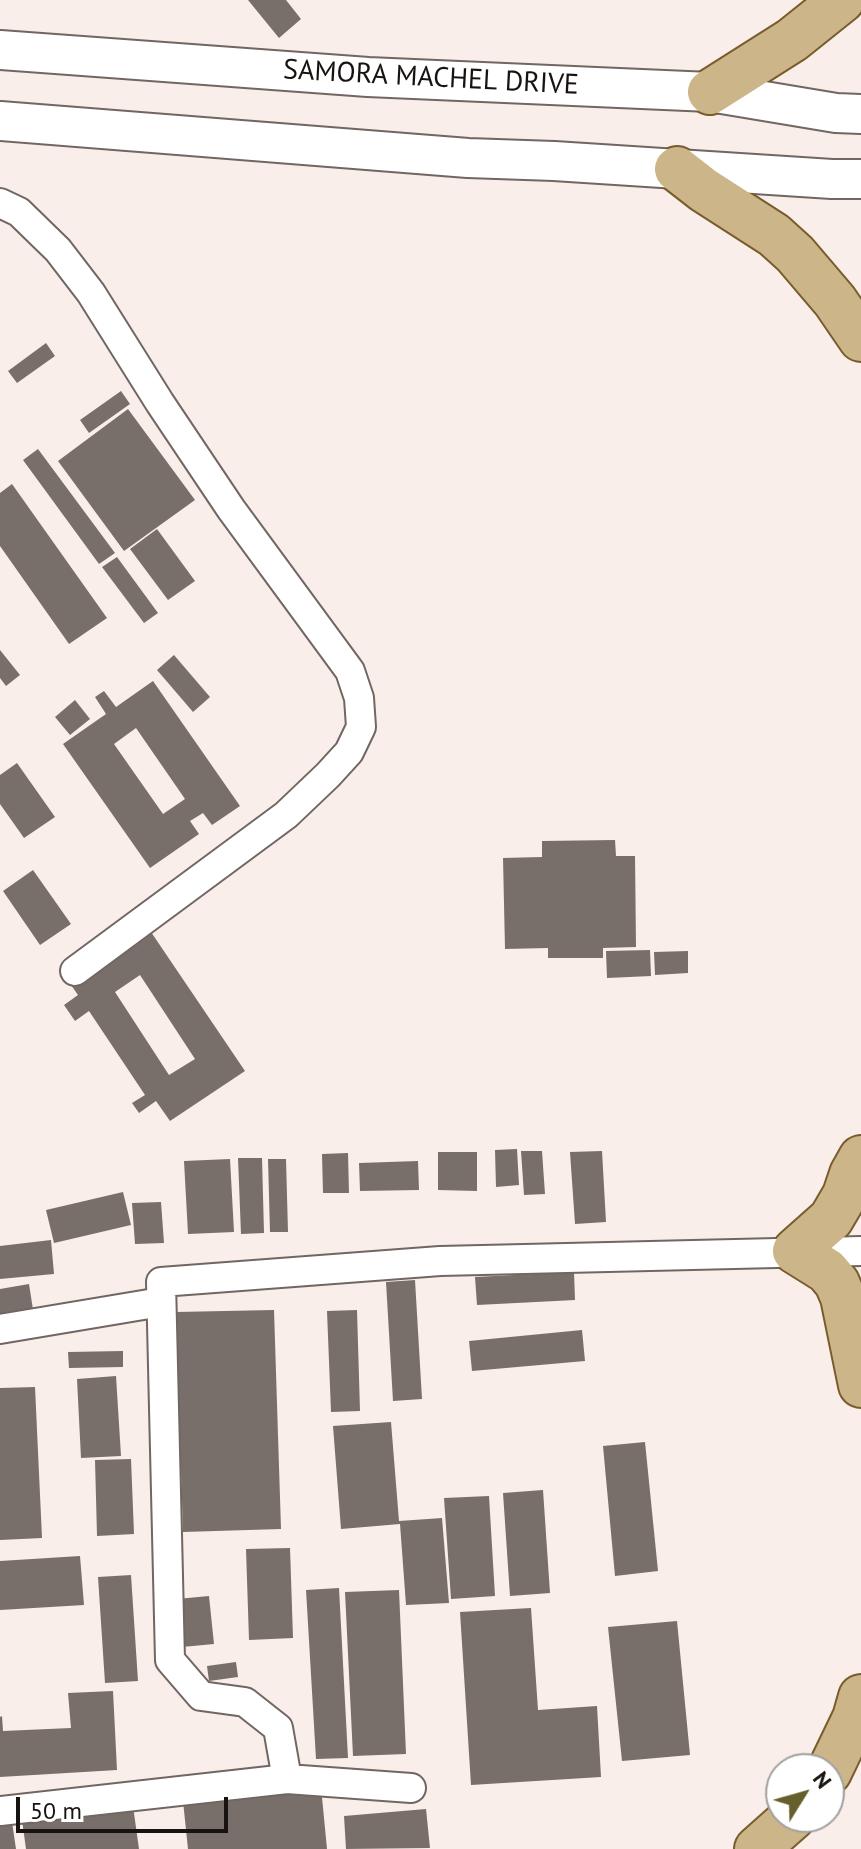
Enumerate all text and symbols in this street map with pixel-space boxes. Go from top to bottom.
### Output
street label: SAMORA MACHEL DRIVE [282,53,580,103]
north arrow [765,1753,845,1833]
text: N [807,1766,838,1794]
scale bar [20,1781,232,1831]
text: 50 m [30,1795,82,1826]

